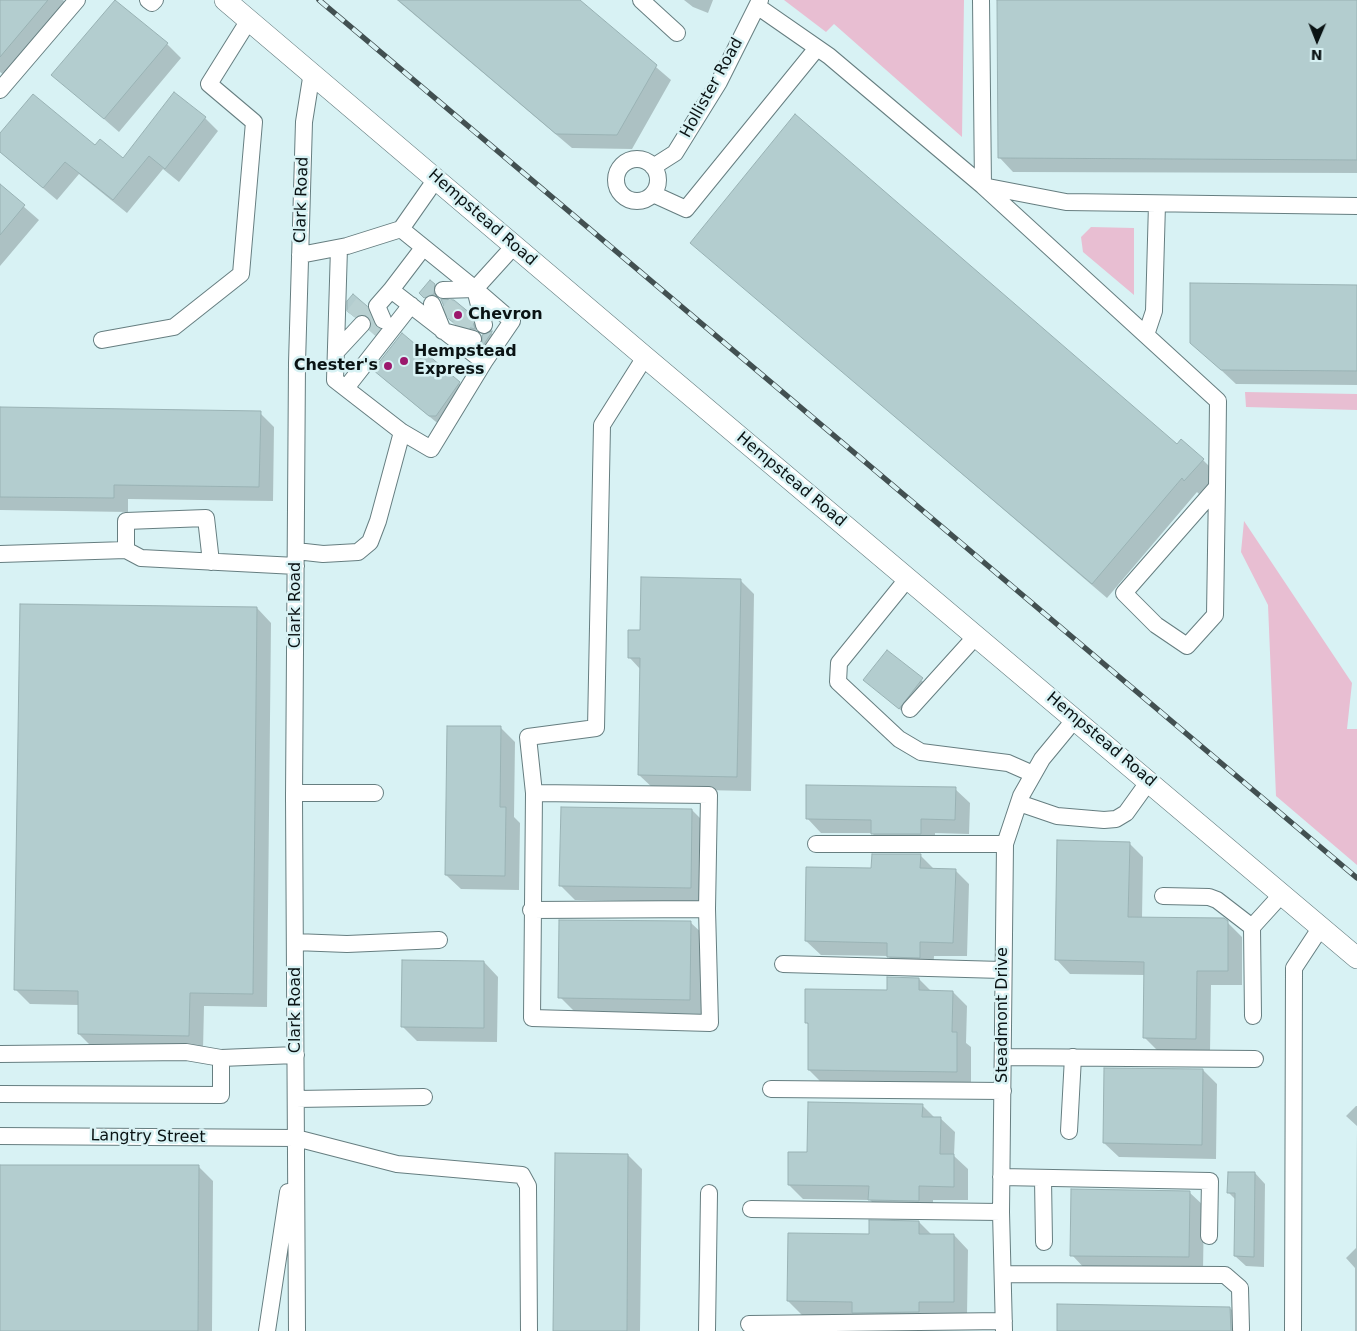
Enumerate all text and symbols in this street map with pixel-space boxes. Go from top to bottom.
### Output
north arrow [1292,15,1342,65]
street label: Hollister Road [677,35,747,141]
text: N [1311,47,1323,63]
street label: Clark Road [291,156,313,244]
street label: Hempstead Road [424,166,540,270]
place label: Chevron [468,305,543,325]
marker: Chevron [452,309,464,321]
place label: Hempstead Express [414,342,517,380]
marker: Hempstead Express [398,355,410,367]
place label: Chester's [294,356,378,376]
marker: Chester's [382,360,394,372]
street label: Hempstead Road [732,429,850,531]
street label: Clark Road [286,562,306,648]
street label: Hempstead Road [1042,689,1160,791]
street label: Steadmont Drive [993,947,1013,1083]
street label: Clark Road [286,967,306,1053]
street label: Langtry Street [90,1126,206,1148]

